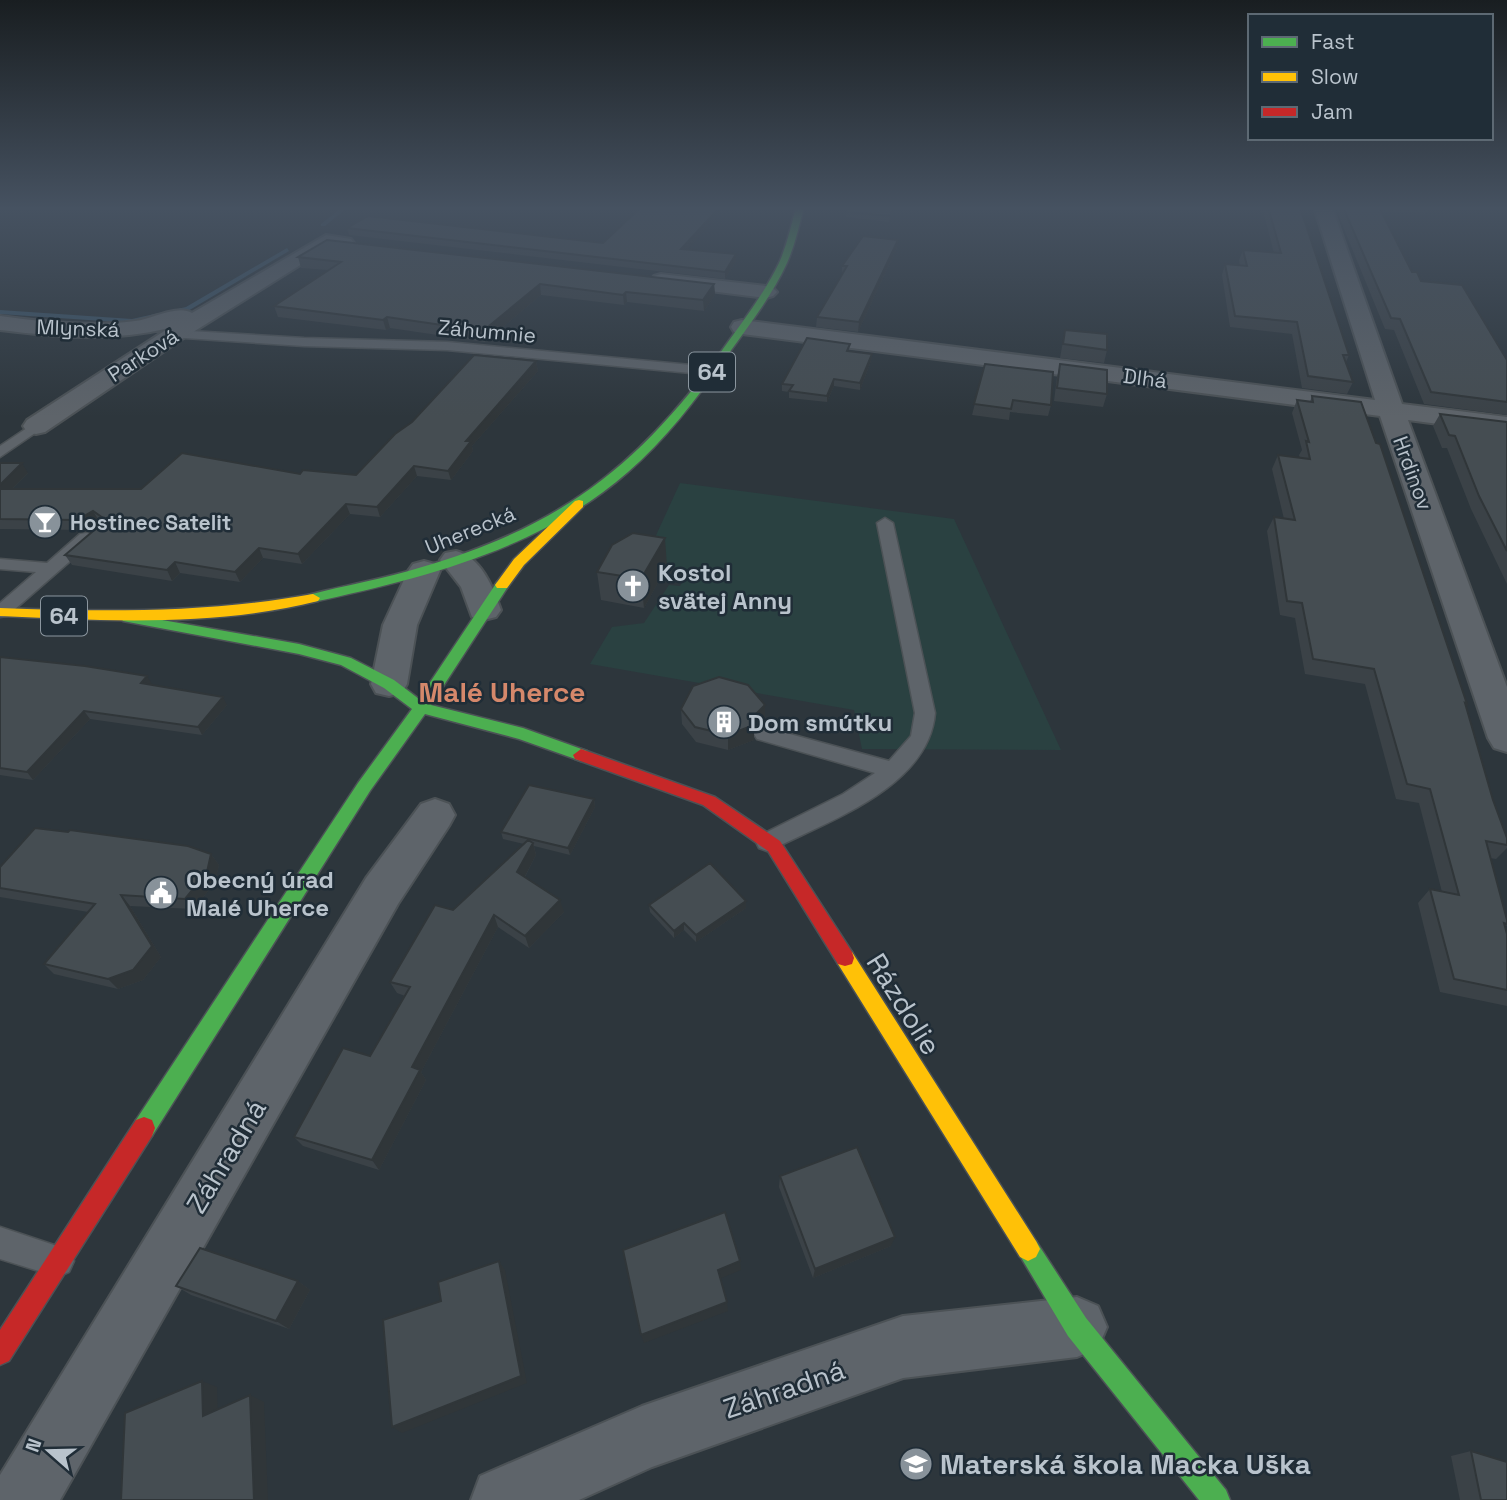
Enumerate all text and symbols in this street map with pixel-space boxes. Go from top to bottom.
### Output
legend [1248,14,1493,140]
text: Fast [1311,28,1355,55]
text: Slow [1311,63,1359,90]
text: Jam [1311,98,1353,125]
street label: Mlynská [36,313,120,343]
street label: Záhumnie [437,313,537,349]
street label: Parková [103,322,183,388]
road number: 64 [689,352,735,392]
street label: Dlhá [1122,362,1168,394]
street label: Hrdinov [1387,432,1439,514]
street label: Uherecká [421,500,519,560]
bar icon: Hostinec Satelit [26,503,64,541]
place label: Hostinec Satelit [70,509,231,536]
place label: Kostol svätej Anny [658,557,792,616]
church icon: Kostol svätej Anny [614,567,652,605]
road number: 64 [41,596,87,636]
district label: Malé Uherce [419,674,585,710]
building icon: Dom smútku [705,703,743,741]
place label: Dom smútku [748,707,892,738]
place label: Obecný úrad Malé Uherce [186,864,334,923]
public building icon: Obecný úrad Malé Uherce [142,874,180,912]
street label: Rázdolie [859,946,949,1062]
street label: Záhradná [178,1093,274,1219]
street label: Záhradná [718,1351,850,1427]
north arrow [14,1416,84,1486]
text: N [20,1435,47,1456]
school or university icon: Materská škola Macka Uška [897,1445,935,1483]
place label: Materská škola Macka Uška [940,1446,1311,1482]

